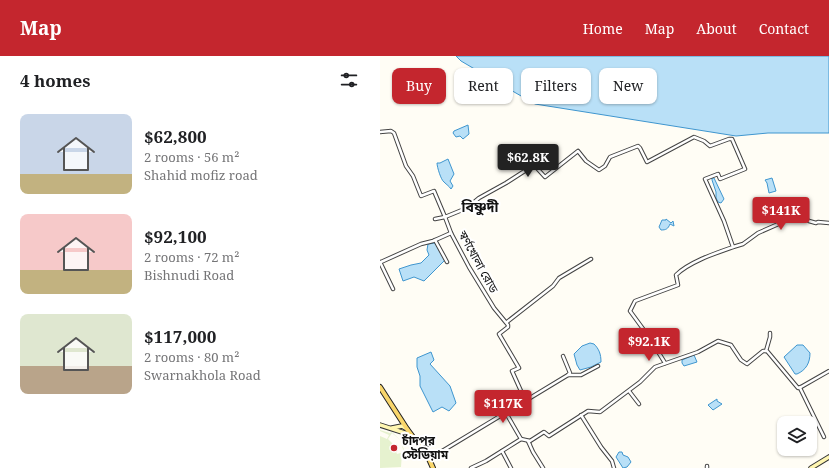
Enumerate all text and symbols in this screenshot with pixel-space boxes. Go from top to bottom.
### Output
text: Map [20,15,62,41]
text: Home [583,19,623,38]
text: Map [645,19,674,38]
text: About [696,19,737,38]
text: Contact [759,19,809,38]
chip: Buy [392,68,446,104]
chip: Rent [454,68,513,104]
chip: Filters [521,68,591,104]
chip: New [599,68,657,104]
text: 4 homes [20,69,90,92]
icon: filters [338,69,360,91]
text: $62,800 [144,125,207,148]
icon: home [52,130,100,178]
pin: $62.8K [495,144,561,178]
text: 2 rooms · 56 m² [144,148,239,166]
text: $62.8K [507,148,549,166]
text: Shahid mofiz road [144,166,258,184]
district label: বিষ্ণুদী [461,197,499,216]
pin: $141K [753,197,809,231]
text: $141K [762,201,800,219]
text: $92,100 [144,225,207,248]
street label: স্বর্ণখোলা রোড [454,227,503,296]
icon: home [52,230,100,278]
text: 2 rooms · 72 m² [144,248,239,266]
text: Bishnudi Road [144,266,234,284]
text: $117,000 [144,325,216,348]
pin: $92.1K [616,328,682,362]
icon: home [52,330,100,378]
text: $92.1K [628,332,670,350]
text: 2 rooms · 80 m² [144,348,239,366]
text: Swarnakhola Road [144,366,261,384]
pin: $117K [475,390,531,424]
text: $117K [484,394,522,412]
map controls [777,416,817,456]
button: layers [777,416,817,456]
place label: চাঁদপুর স্টেডিয়াম [401,432,449,463]
marker: চাঁদপুর স্টেডিয়াম [389,443,399,453]

